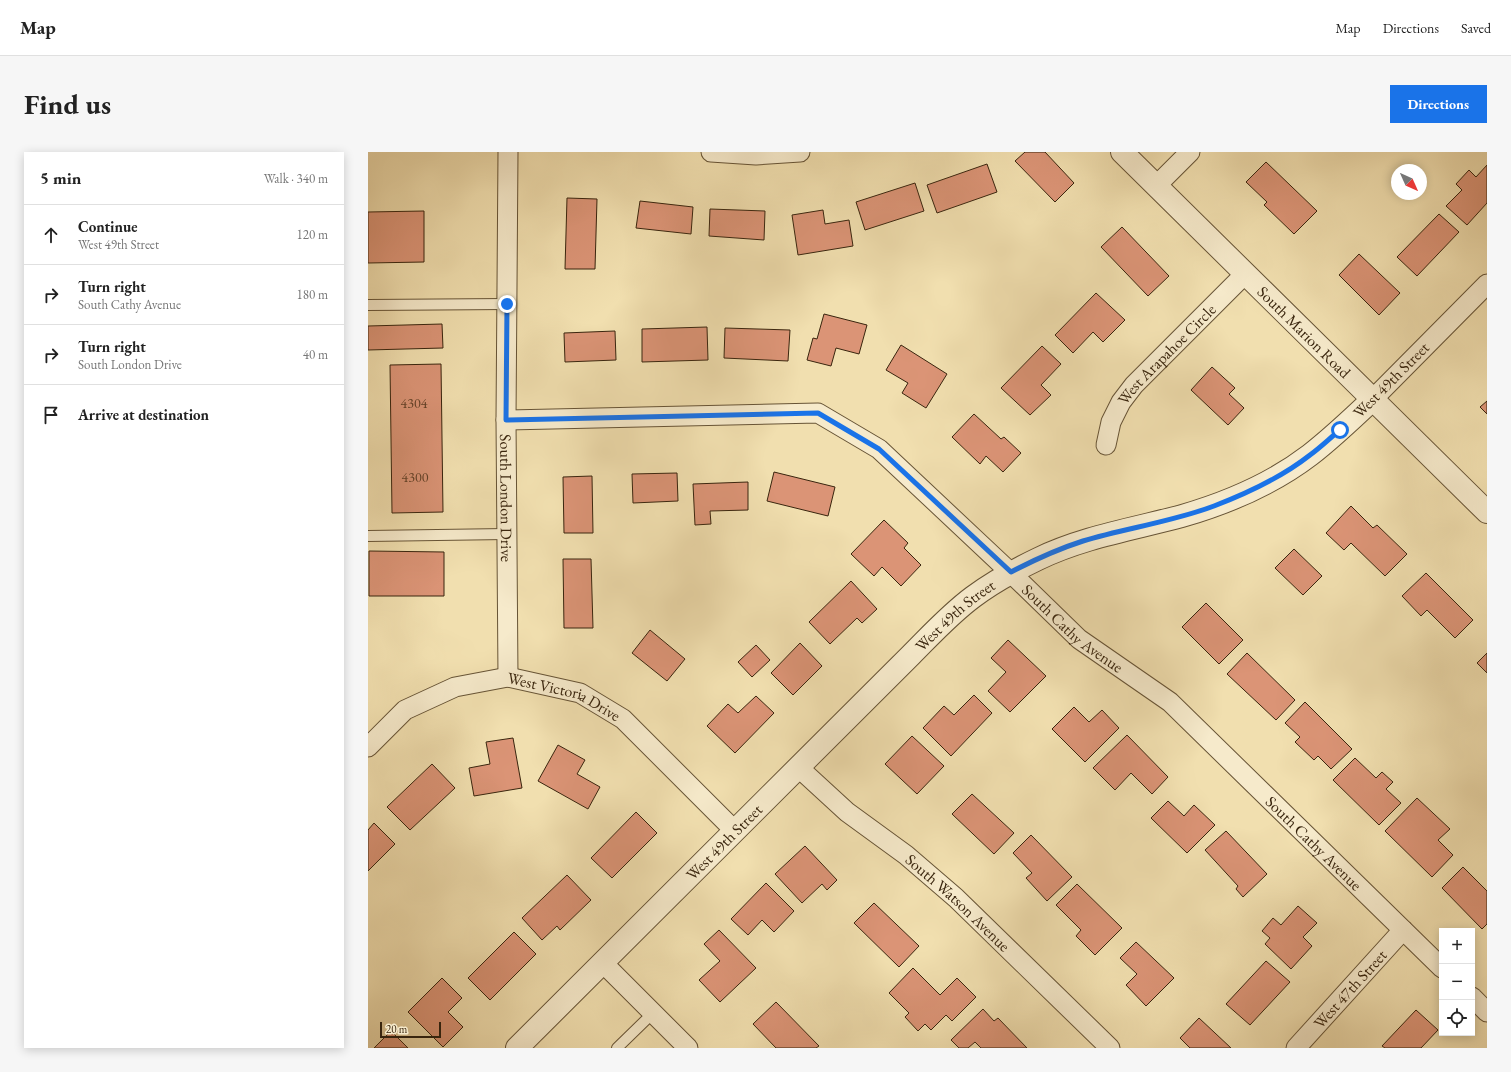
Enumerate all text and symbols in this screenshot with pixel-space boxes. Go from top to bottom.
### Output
text: Map [20,15,56,40]
text: Map [1335,19,1361,37]
text: Directions [1383,19,1439,37]
text: Saved [1461,19,1491,37]
button: Directions [1390,85,1487,123]
text: Find us [24,86,111,122]
north arrow [1391,164,1427,200]
text: 5 min [40,167,81,189]
text: Walk · 340 m [264,170,328,187]
text: Continue [78,217,138,236]
icon: ahead [40,224,62,246]
text: 120 m [297,226,328,243]
text: West 49th Street [78,236,159,253]
text: Turn right [78,277,146,296]
street label: South Marion Road [1253,281,1356,383]
icon: right [40,284,62,306]
text: 180 m [297,286,328,303]
route end [498,295,516,313]
text: South Cathy Avenue [78,296,181,313]
street label: West Arapahoe Circle [1112,299,1220,409]
text: Turn right [78,337,146,356]
street label: West 49th Street [1348,337,1434,423]
icon: right [40,344,62,366]
text: 40 m [303,346,328,363]
text: South London Drive [78,356,182,373]
house number: 4304 [401,394,428,412]
icon: arrive [40,404,62,426]
text: Arrive at destination [78,405,209,424]
route start [1331,421,1349,439]
street label: South London Drive [496,434,518,562]
house number: 4300 [402,468,429,486]
street label: West 49th Street [910,574,999,656]
street label: South Cathy Avenue [1018,579,1127,677]
street label: West Victoria Drive [506,667,625,726]
street label: South Cathy Avenue [1261,791,1367,895]
street label: West 49th Street [681,799,766,884]
street label: South Watson Avenue [901,849,1015,956]
map controls [1439,928,1475,1036]
button: + [1439,928,1475,964]
street label: West 47th Street [1308,945,1391,1033]
button: − [1439,964,1475,1000]
button: locate [1439,1000,1475,1036]
scale bar [380,1020,441,1039]
text: 20 m [386,1022,407,1036]

